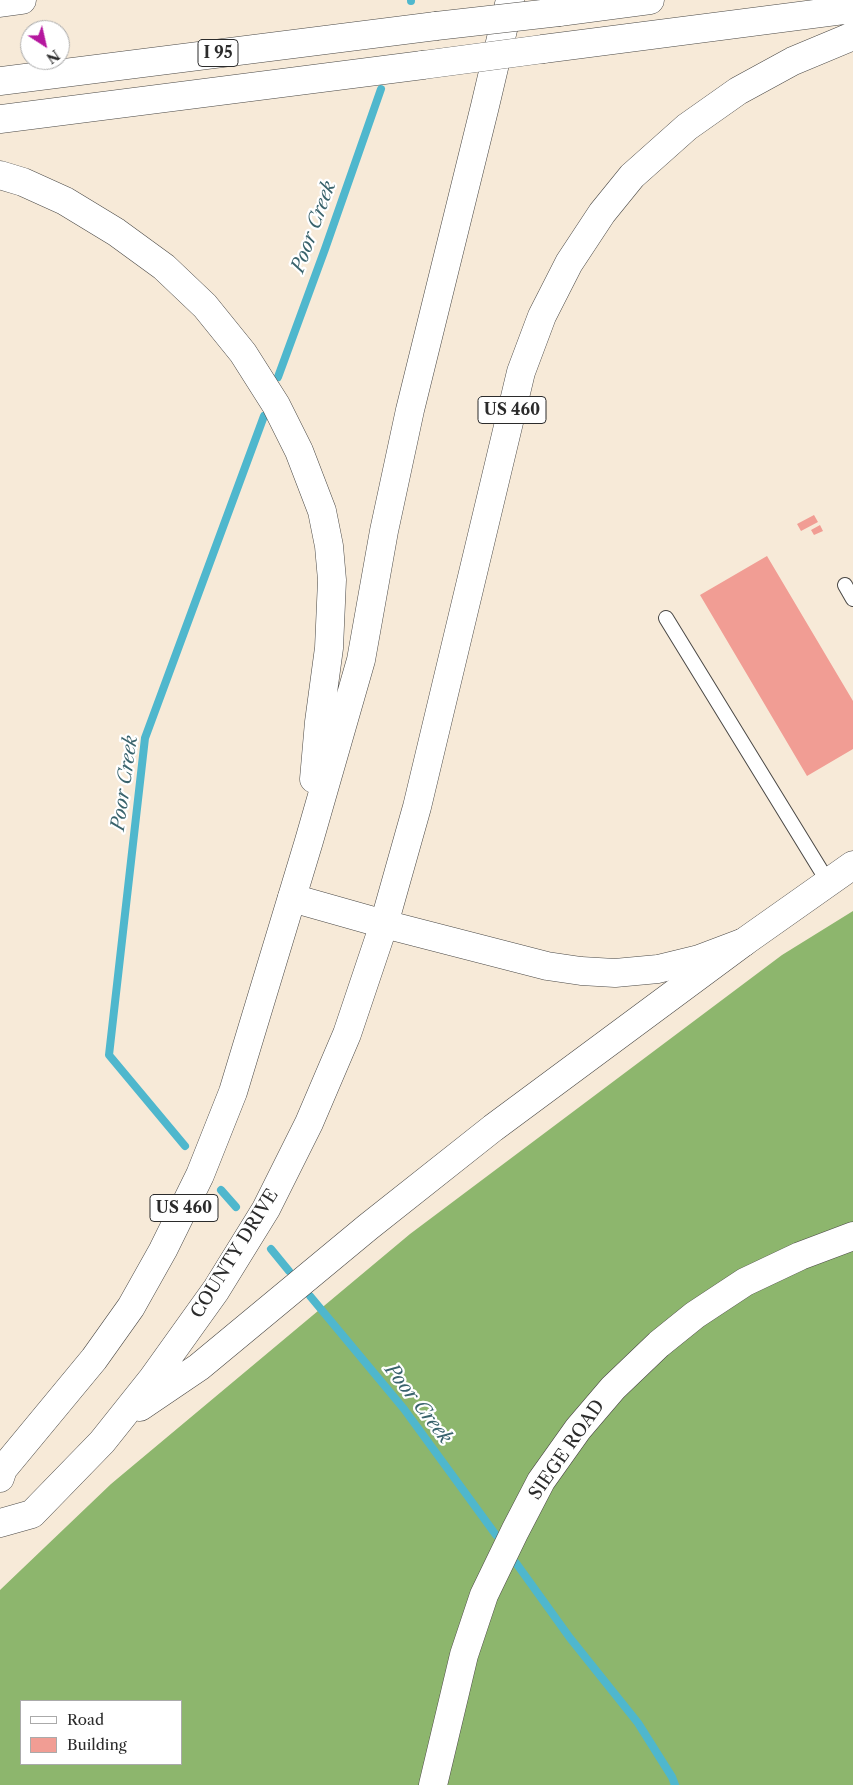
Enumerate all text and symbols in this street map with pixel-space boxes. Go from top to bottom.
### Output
north arrow [20,20,70,70]
road number: I 95 [198,40,238,66]
text: N [43,46,63,67]
water label: Poor Creek [287,178,341,276]
road number: US 460 [478,396,546,424]
water label: Poor Creek [107,734,143,832]
street label: COUNTY DRIVE [187,1185,283,1323]
road number: US 460 [150,1194,218,1222]
water label: Poor Creek [380,1359,456,1449]
street label: SIEGE ROAD [525,1396,609,1504]
legend [20,1700,182,1765]
text: Road [67,1710,104,1729]
text: Building [67,1735,127,1754]

